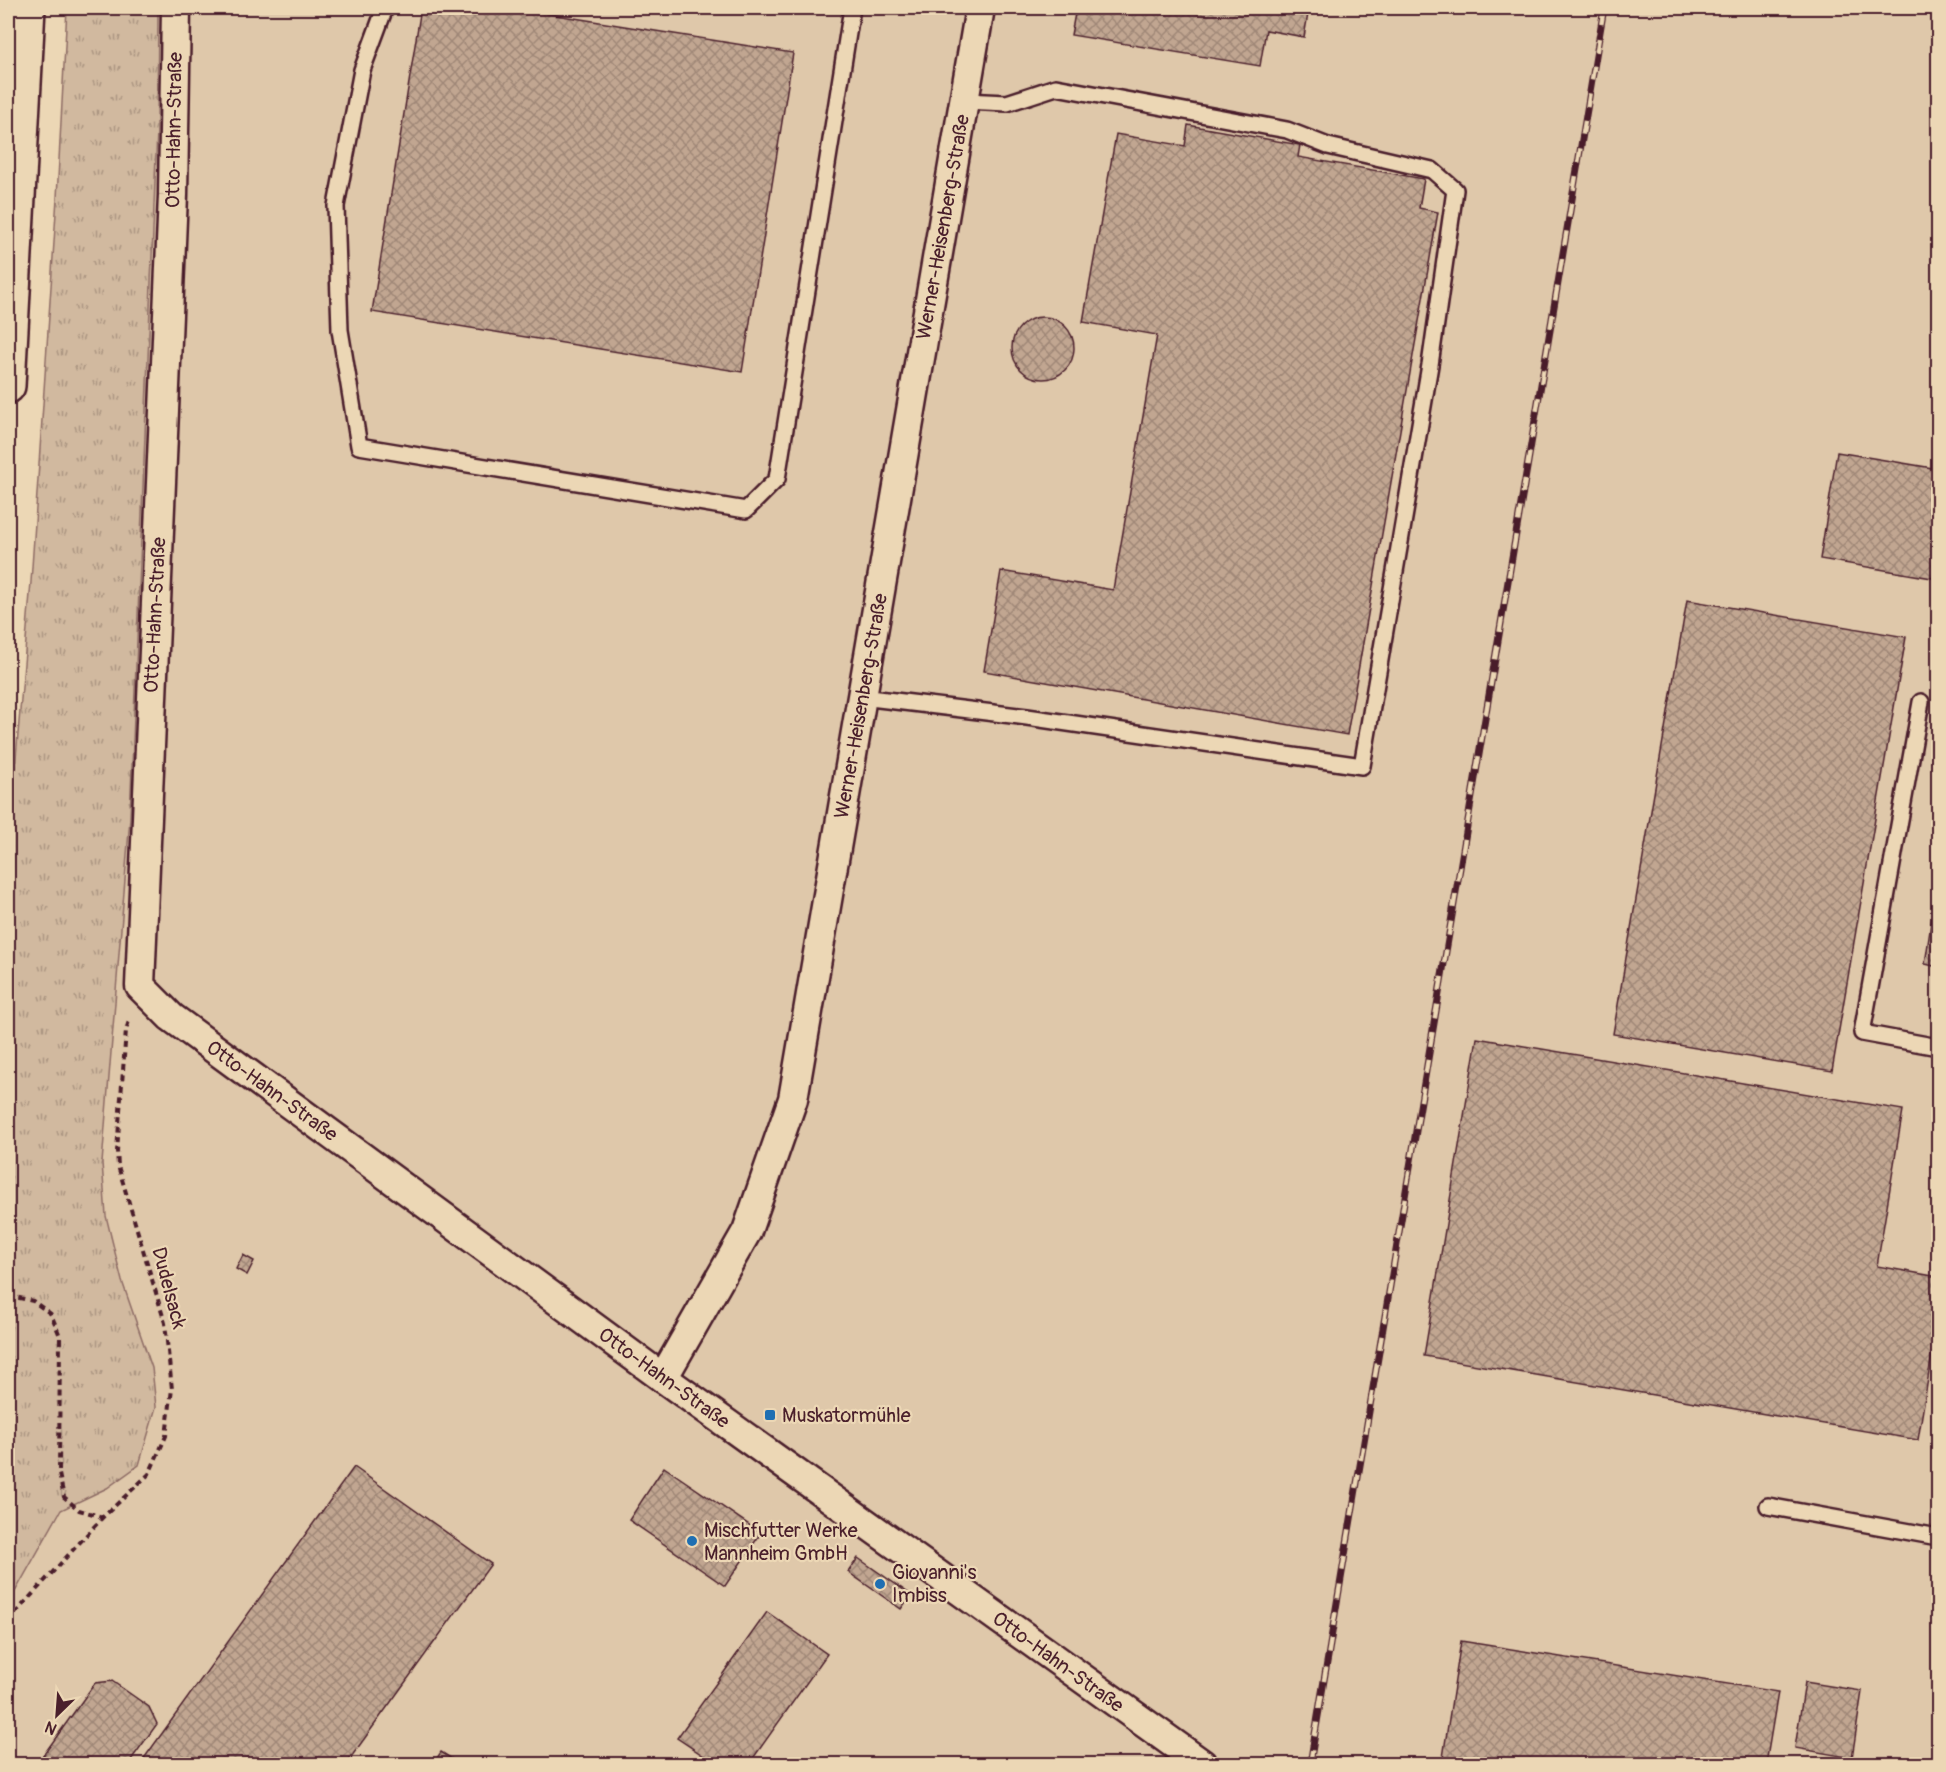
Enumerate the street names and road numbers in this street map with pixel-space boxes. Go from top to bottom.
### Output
street label: Otto-Hahn-Straße [160,52,188,208]
street label: Werner-Heisenberg-Straße [911,112,975,342]
street label: Otto-Hahn-Straße [138,536,172,694]
street label: Werner-Heisenberg-Straße [829,591,893,821]
street label: Otto-Hahn-Straße [201,1035,343,1147]
street label: Dudelsack [146,1244,192,1332]
street label: Otto-Hahn-Straße [593,1322,735,1434]
street label: Otto-Hahn-Straße [987,1606,1129,1718]

